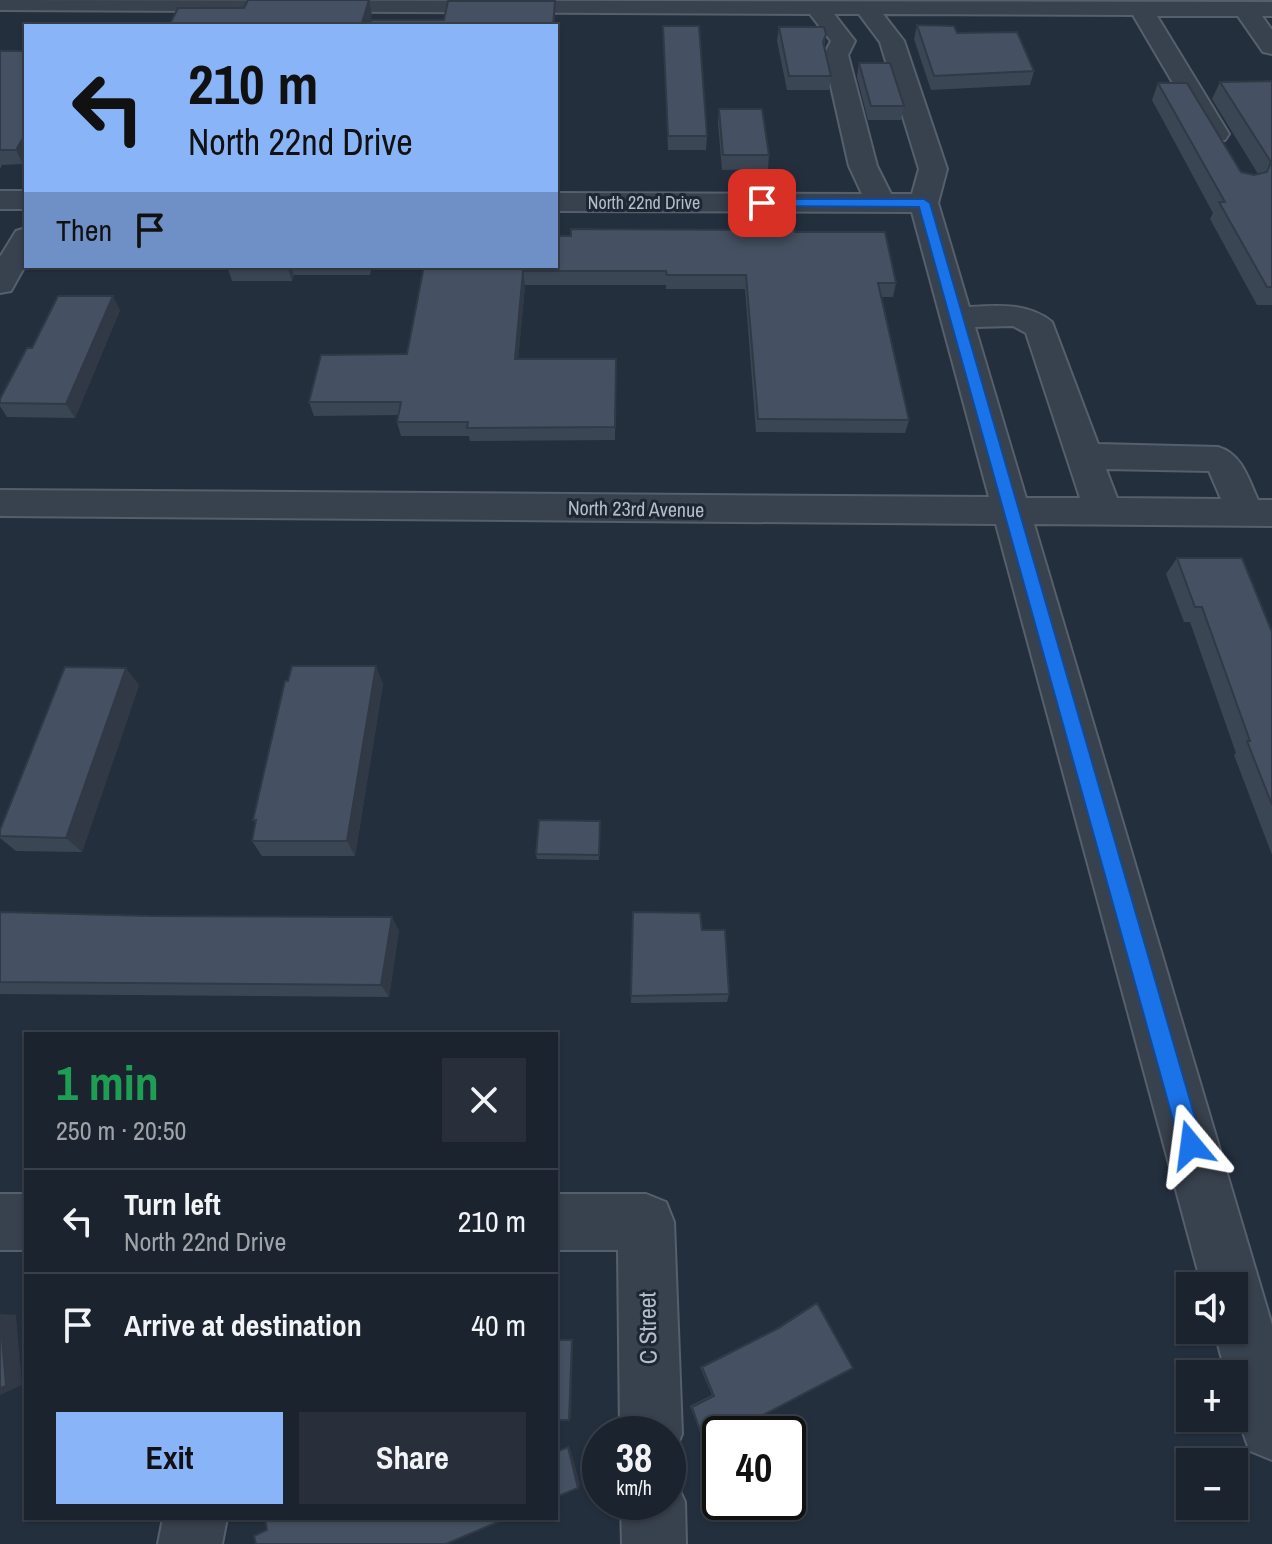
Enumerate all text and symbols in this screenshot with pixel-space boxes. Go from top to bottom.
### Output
text: 210 m [188,46,318,121]
icon: left [56,56,160,160]
text: North 22nd Drive [188,118,413,166]
pin [728,169,796,237]
icon: arrive [740,181,784,225]
street label: North 22nd Drive [588,190,700,215]
icon: arrive [128,208,172,252]
text: Then [56,210,112,250]
street label: North 23rd Avenue [568,494,704,523]
text: 1 min [56,1050,159,1115]
button: close [442,1058,526,1142]
position arrow [1149,1103,1233,1187]
text: 250 m · 20:50 [56,1113,186,1148]
text: Turn left [124,1184,221,1224]
icon: left [56,1199,100,1243]
text: 210 m [458,1201,526,1241]
text: North 22nd Drive [124,1224,286,1259]
map controls [1176,1272,1248,1520]
button: sound [1176,1272,1248,1344]
street label: C Street [630,1291,664,1364]
icon: arrive [56,1303,100,1347]
text: Arrive at destination [124,1305,362,1345]
text: 40 m [471,1305,526,1345]
button: + [1176,1360,1248,1432]
button: Exit [56,1412,283,1504]
button: Share [299,1412,526,1504]
speed limit sign: 40 [702,1416,806,1520]
text: 38 [616,1431,652,1484]
button: − [1176,1448,1248,1520]
text: km/h [616,1474,652,1501]

